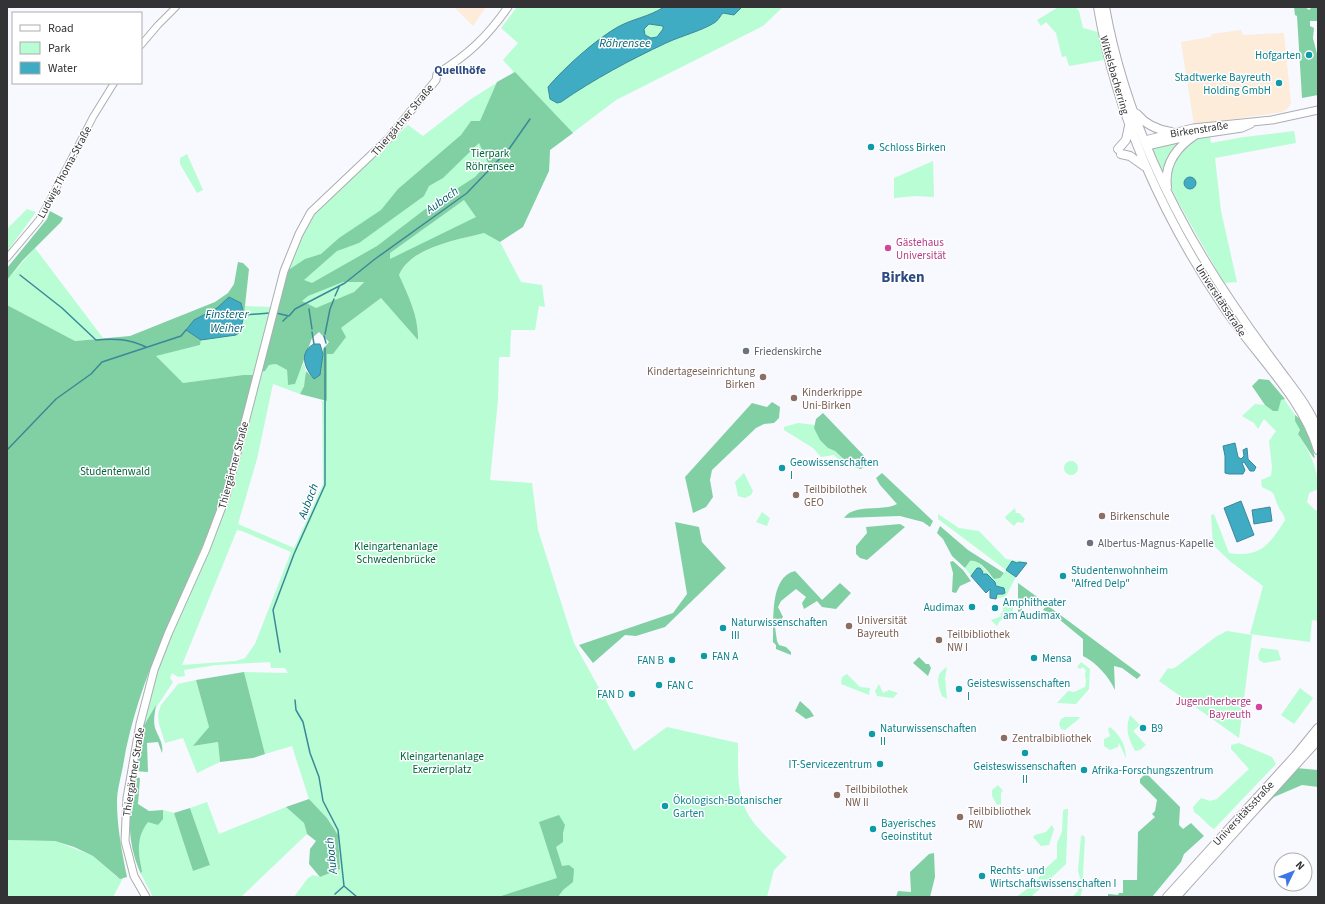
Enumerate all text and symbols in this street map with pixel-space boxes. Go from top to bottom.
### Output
legend [12,12,142,84]
text: Road [48,20,74,37]
street label: Wittelsbacherring [1096,34,1133,117]
water label: Röhrensee [599,35,651,52]
text: Park [48,40,70,57]
place label: Hofgarten [1255,48,1301,63]
marker: Hofgarten [1304,50,1314,60]
text: Water [48,60,78,77]
district label: Quellhöfe [434,62,486,79]
place label: Stadtwerke Bayreuth Holding GmbH [1174,70,1271,98]
marker: Stadtwerke Bayreuth Holding GmbH [1274,78,1284,88]
street label: Thiergärtner Straße [368,81,437,160]
street label: Birkenstraße [1169,117,1230,141]
street label: Ludwig-Thoma-Straße [34,123,95,221]
place label: Schloss Birken [879,140,946,155]
marker: Schloss Birken [866,142,876,152]
park label: Tierpark Röhrensee [466,146,515,174]
water label: Aubach [422,183,462,219]
place label: Gästehaus Universität [896,235,946,263]
marker: Gästehaus Universität [883,243,893,253]
street label: Universitätsstraße [1192,261,1250,340]
district label: Birken [881,267,925,288]
water label: Finsterer Weiher [205,306,249,337]
place label: Friedenskirche [754,344,822,359]
marker: Friedenskirche [741,346,751,356]
place label: Kindertageseinrichtung Birken [647,364,755,392]
marker: Kindertageseinrichtung Birken [758,372,768,382]
place label: Kinderkrippe Uni-Birken [802,385,863,413]
marker: Kinderkrippe Uni-Birken [789,393,799,403]
street label: Thiergärtner Straße [215,419,253,510]
place label: Geowissenschaften I [790,455,878,483]
marker: Geowissenschaften I [777,463,787,473]
park label: Studentenwald [80,464,150,479]
water label: Aubach [294,481,323,522]
place label: Teilbibilothek GEO [804,482,867,510]
marker: Teilbibilothek GEO [791,490,801,500]
place label: Birkenschule [1110,509,1170,524]
marker: Birkenschule [1097,511,1107,521]
place label: Albertus-Magnus-Kapelle [1098,536,1214,551]
marker: Albertus-Magnus-Kapelle [1085,538,1095,548]
park label: Kleingartenanlage Schwedenbrücke [354,539,438,567]
place label: Studentenwohnheim "Alfred Delp" [1071,563,1168,591]
marker: Studentenwohnheim "Alfred Delp" [1058,571,1068,581]
place label: Amphitheater am Audimax [1003,595,1066,623]
place label: Audimax [924,600,964,615]
marker: Audimax [967,602,977,612]
marker: Amphitheater am Audimax [990,603,1000,613]
place label: Universität Bayreuth [857,613,907,641]
place label: Naturwissenschaften III [731,615,828,643]
marker: Universität Bayreuth [844,621,854,631]
marker: Naturwissenschaften III [718,623,728,633]
place label: Teilbibliothek NW I [947,627,1010,655]
marker: Teilbibliothek NW I [934,635,944,645]
place label: FAN A [712,649,738,664]
marker: FAN A [699,651,709,661]
place label: Mensa [1042,651,1072,666]
place label: FAN B [637,653,665,668]
marker: Mensa [1029,653,1039,663]
marker: FAN B [667,655,677,665]
place label: Geisteswissenschaften I [967,676,1070,704]
place label: FAN C [667,678,694,693]
marker: FAN C [654,680,664,690]
marker: Geisteswissenschaften I [954,684,964,694]
place label: FAN D [597,687,624,702]
marker: FAN D [627,689,637,699]
place label: Jugendherberge Bayreuth [1175,694,1252,722]
marker: Jugendherberge Bayreuth [1254,702,1264,712]
place label: Naturwissenschaften II [880,721,977,749]
place label: B9 [1151,721,1163,736]
marker: B9 [1138,723,1148,733]
street label: Thiergärtner Straße [119,726,148,818]
marker: Naturwissenschaften II [867,729,877,739]
place label: Zentralbibliothek [1012,731,1092,746]
marker: Zentralbibliothek [999,733,1009,743]
marker: Geisteswissenschaften II [1020,748,1030,758]
park label: Kleingartenanlage Exerzierplatz [400,749,484,777]
place label: IT-Servicezentrum [789,757,872,772]
marker: IT-Servicezentrum [875,759,885,769]
place label: Geisteswissenschaften II [973,759,1077,787]
place label: Afrika-Forschungszentrum [1092,763,1213,778]
marker: Afrika-Forschungszentrum [1079,765,1089,775]
street label: Universitätsstraße [1209,777,1278,849]
place label: Teilbibilothek NW II [845,782,908,810]
marker: Teilbibilothek NW II [832,790,842,800]
place label: Ökologisch-Botanischer Garten [673,793,783,821]
marker: Ökologisch-Botanischer Garten [660,801,670,811]
place label: Teilbibliothek RW [968,804,1031,832]
marker: Teilbibliothek RW [955,812,965,822]
place label: Bayerisches Geoinstitut [881,816,936,844]
marker: Bayerisches Geoinstitut [868,824,878,834]
water label: Aubach [321,837,342,876]
north arrow [1273,852,1313,892]
text: N [1292,858,1308,873]
place label: Rechts- und Wirtschaftswissenschaften I [990,863,1116,891]
marker: Rechts- und Wirtschaftswissenschaften I [977,871,987,881]

